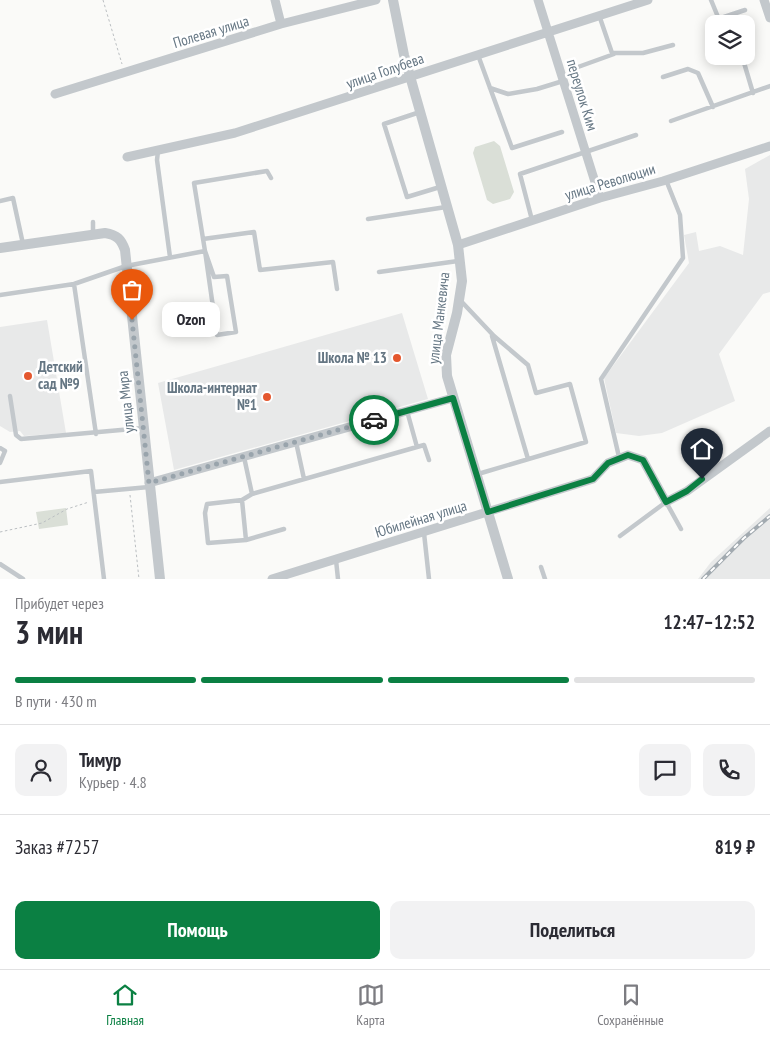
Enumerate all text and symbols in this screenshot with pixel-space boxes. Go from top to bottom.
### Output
street label: Полевая улица [171,11,251,52]
map controls [705,15,755,65]
button: layers [705,15,755,65]
street label: улица Голубева [343,48,426,93]
street label: переулок Ким [563,57,602,133]
street label: улица Революции [562,159,657,204]
pin [111,269,153,320]
street label: улица Манкевича [423,271,454,365]
icon: bag [118,276,146,304]
callout: Ozon [162,302,220,338]
text: Ozon [177,309,205,329]
place label: Школа № 13 [318,348,387,367]
marker: Школа № 13 [391,352,403,364]
place label: Детский сад №9 [38,357,83,393]
marker: Детский сад №9 [22,370,34,382]
street label: улица Мира [113,370,138,434]
place label: Школа-интернат №1 [167,378,258,414]
marker: Школа-интернат №1 [261,391,273,403]
courier [349,395,399,445]
icon: car [360,406,388,434]
pin [681,428,723,479]
icon: home [688,435,716,463]
street label: Юбилейная улица [373,496,469,541]
text: Прибудет через [15,593,104,613]
text: 12:47–12:52 [663,610,755,634]
text: 3 мин [15,611,83,653]
text: В пути · 430 m [15,691,97,711]
button: person [15,744,67,796]
button: chat [639,744,691,796]
button: phone [703,744,755,796]
text: Тимур [79,748,121,772]
text: Курьер · 4.8 [79,772,147,792]
text: Заказ #7257 [15,835,99,859]
text: 819 ₽ [715,835,755,859]
button: Помощь [15,901,380,959]
button: Поделиться [390,901,755,959]
tab: Главная [106,981,144,1029]
tab: Карта [356,981,385,1029]
tab: Сохранённые [597,981,664,1029]

